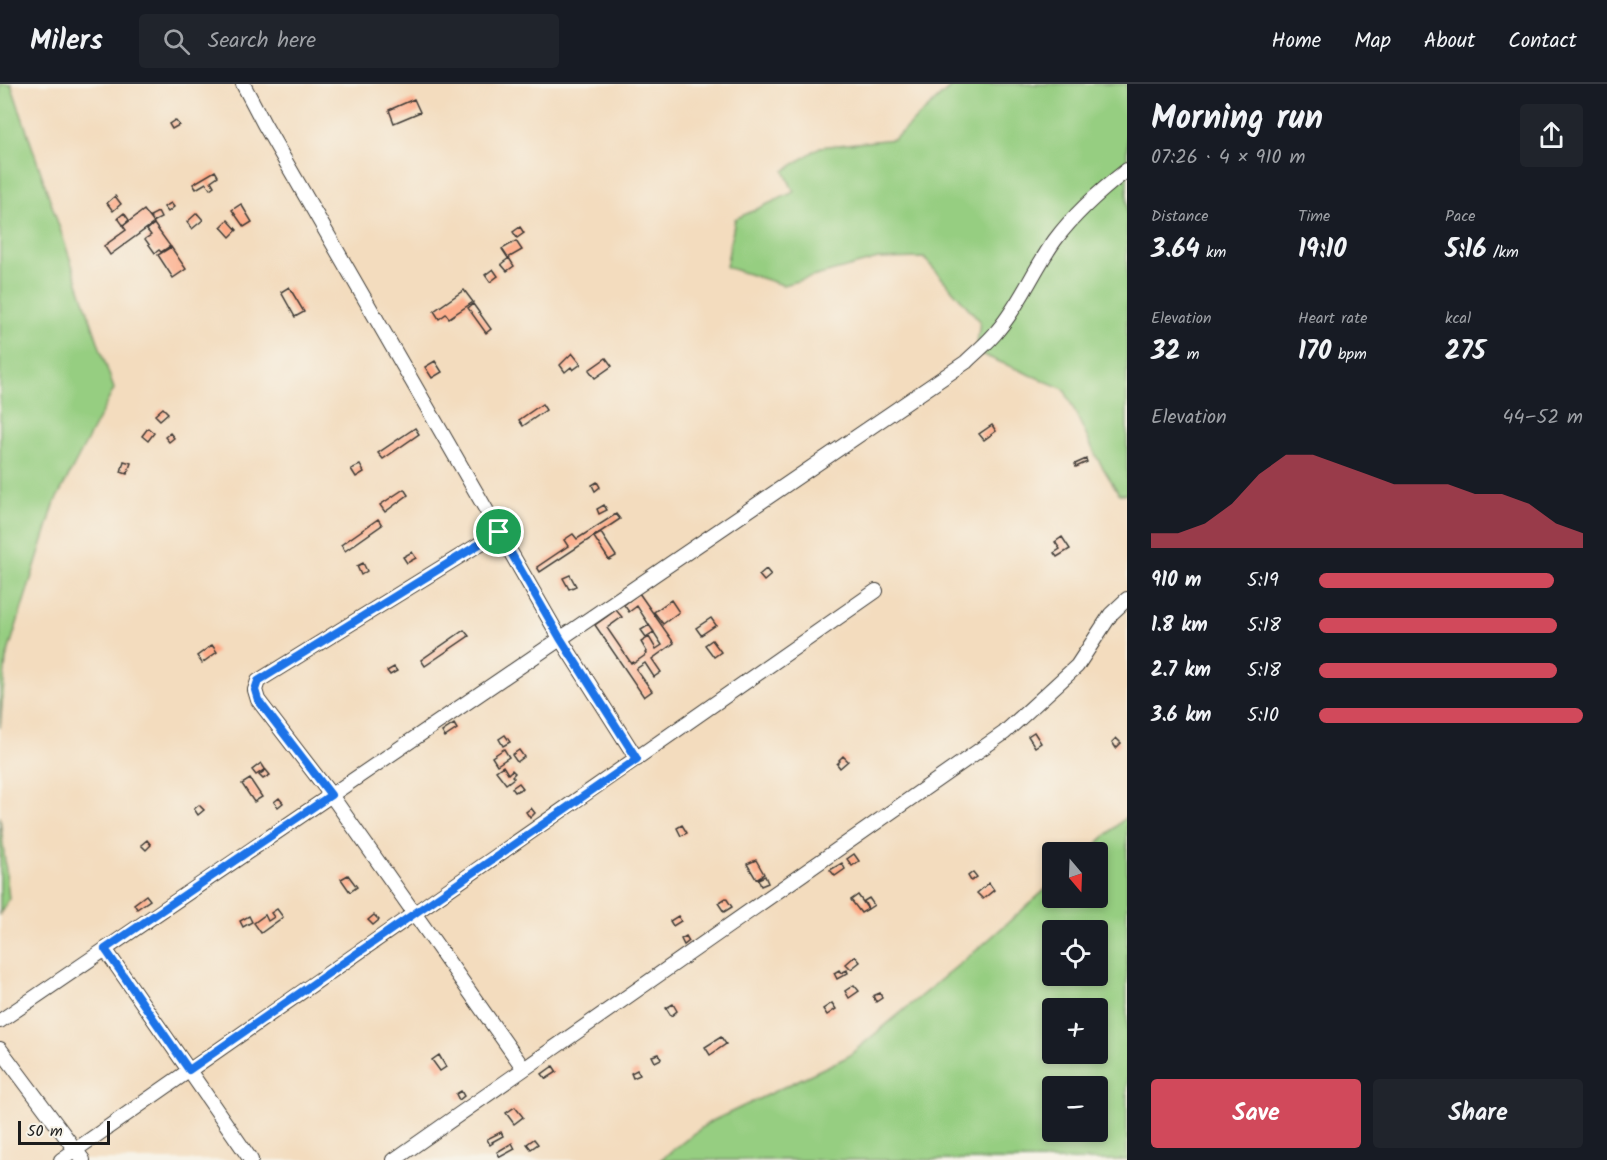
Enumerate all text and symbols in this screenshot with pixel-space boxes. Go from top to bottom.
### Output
search box [139,14,559,68]
text: Milers [30,19,103,64]
text: Search here [208,24,316,59]
icon: search [160,25,193,58]
text: Home [1272,25,1321,58]
text: Map [1354,25,1391,58]
text: About [1424,25,1475,58]
text: Contact [1508,25,1577,58]
text: Morning run [1151,93,1323,146]
button: share [1520,104,1583,167]
text: 07:26 · 4 × 910 m [1151,142,1305,174]
text: Distance [1151,204,1209,229]
text: Time [1298,204,1330,229]
text: Pace [1445,204,1476,229]
text: 3.64 [1151,229,1200,271]
text: 19:10 [1298,229,1347,271]
text: 5:16 [1445,229,1487,271]
text: km [1200,240,1226,265]
text: /km [1487,240,1519,265]
text: Elevation [1151,306,1212,331]
text: Heart rate [1298,306,1368,331]
text: kcal [1445,306,1471,331]
text: 32 [1151,331,1180,373]
text: 170 [1298,331,1331,373]
text: 275 [1445,331,1486,373]
text: m [1180,342,1200,367]
text: bpm [1331,342,1367,367]
text: Elevation [1151,402,1227,434]
text: 44–52 m [1502,402,1583,434]
pin [473,506,524,557]
icon: arrive [482,515,515,548]
text: 910 m [1151,565,1202,597]
text: 5:19 [1247,565,1279,597]
text: 1.8 km [1151,610,1208,642]
text: 5:18 [1247,610,1281,642]
text: 2.7 km [1151,655,1211,687]
text: 5:18 [1247,655,1281,687]
text: 3.6 km [1151,700,1211,732]
text: 5:10 [1247,700,1279,732]
north arrow [1042,842,1108,908]
map controls [1042,842,1108,1142]
button: locate [1042,920,1108,986]
button: + [1042,998,1108,1064]
button: − [1042,1076,1108,1142]
button: Save [1151,1079,1361,1148]
button: Share [1373,1079,1583,1148]
scale bar [18,1118,110,1146]
text: 50 m [27,1119,63,1144]

